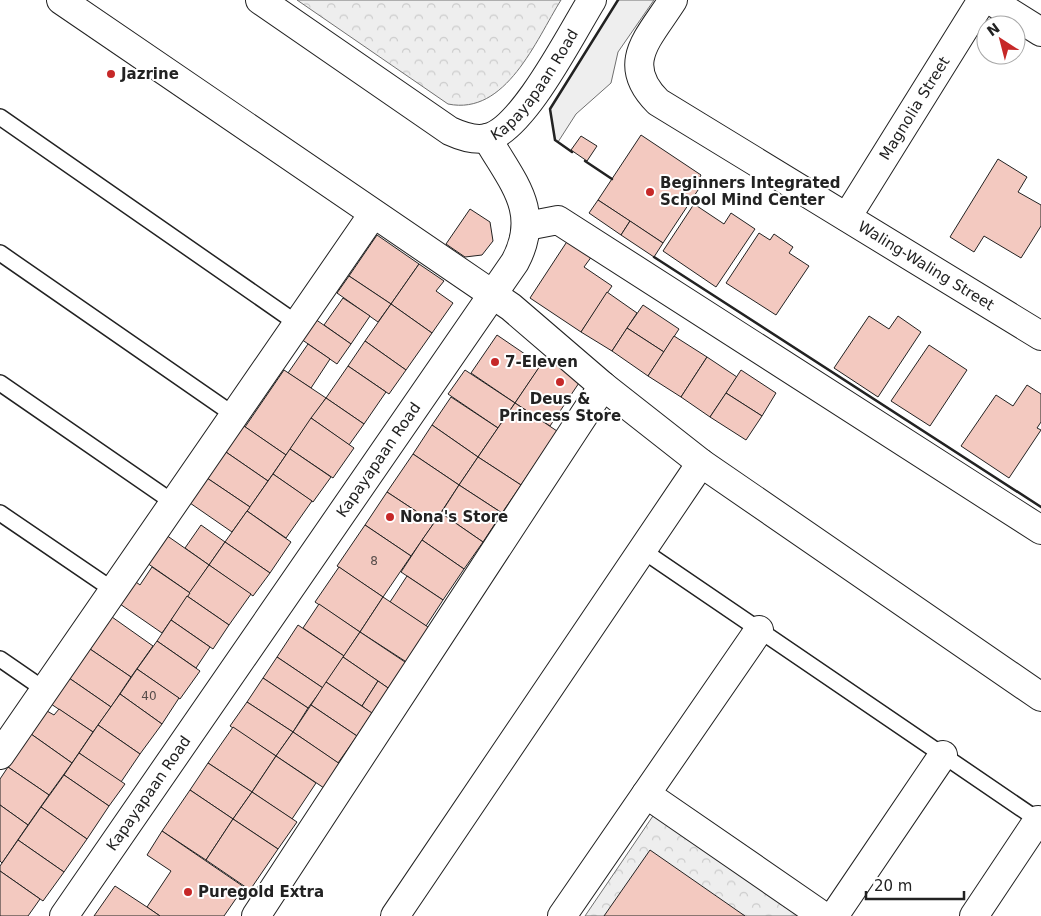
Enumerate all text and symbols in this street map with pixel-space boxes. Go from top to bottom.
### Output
north arrow [976,15,1026,65]
text: N [984,20,1003,39]
street label: Kapayapaan Road [487,26,582,144]
street label: Magnolia Street [876,53,954,163]
place label: Jazrine [120,65,179,83]
marker: Jazrine [105,68,117,80]
place label: Beginners Integrated School Mind Center [660,174,841,209]
marker: Beginners Integrated School Mind Center [644,186,656,198]
street label: Waling-Waling Street [855,217,998,314]
place label: 7-Eleven [505,353,578,371]
marker: 7-Eleven [489,356,501,368]
marker: Deus & Princess Store [554,376,566,388]
place label: Deus & Princess Store [499,390,621,425]
street label: Kapayapaan Road [333,399,424,521]
place label: Nona's Store [400,508,508,526]
marker: Nona's Store [384,511,396,523]
house number: 8 [370,554,378,568]
house number: 40 [141,689,157,703]
street label: Kapayapaan Road [103,732,194,854]
scale bar [866,868,964,900]
text: 20 m [874,877,912,895]
place label: Puregold Extra [198,883,324,901]
marker: Puregold Extra [182,886,194,898]

